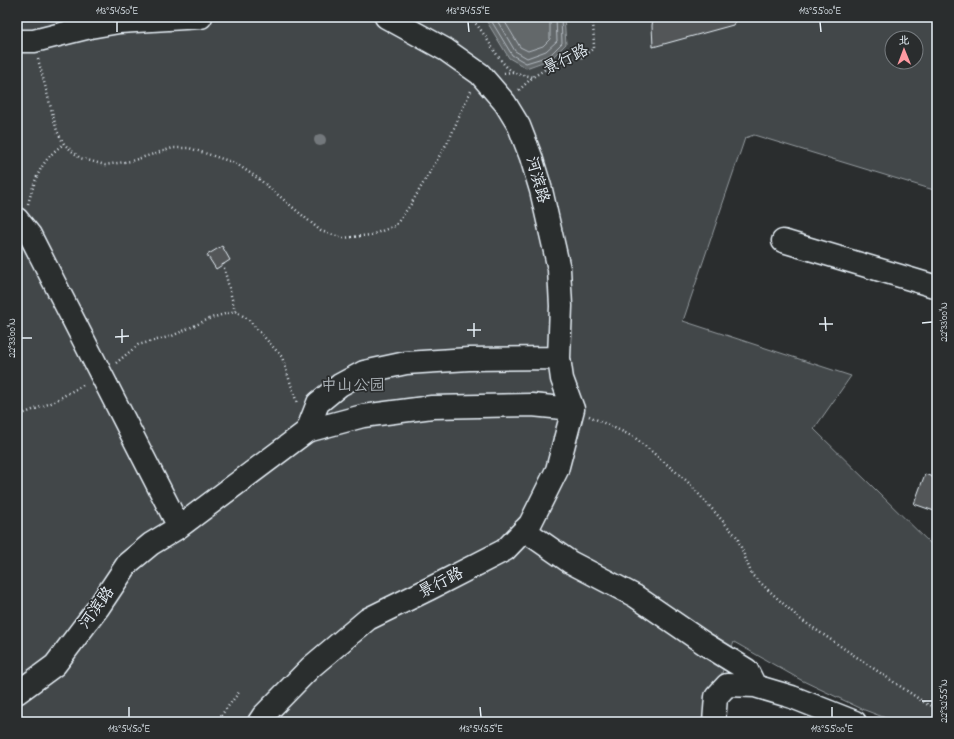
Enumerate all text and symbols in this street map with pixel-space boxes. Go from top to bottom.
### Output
text: 113°54'50"E [96,4,138,19]
text: 113°54'55"E [446,4,490,19]
text: 113°55'00"E [799,4,841,19]
north arrow [884,30,924,70]
text: 北 [898,33,909,49]
street label: 景行路 [539,39,593,81]
street label: 河滨路 [519,154,555,206]
text: 22°33'00"N [937,302,952,342]
text: 22°33'00"N [5,318,20,358]
park label: 中山公园 [321,374,385,398]
street label: 景行路 [414,561,468,605]
street label: 河滨路 [73,582,121,634]
text: 22°32'55"N [937,679,952,723]
text: 113°54'50"E [108,722,150,737]
text: 113°54'55"E [459,722,503,737]
text: 113°55'00"E [811,722,853,737]

